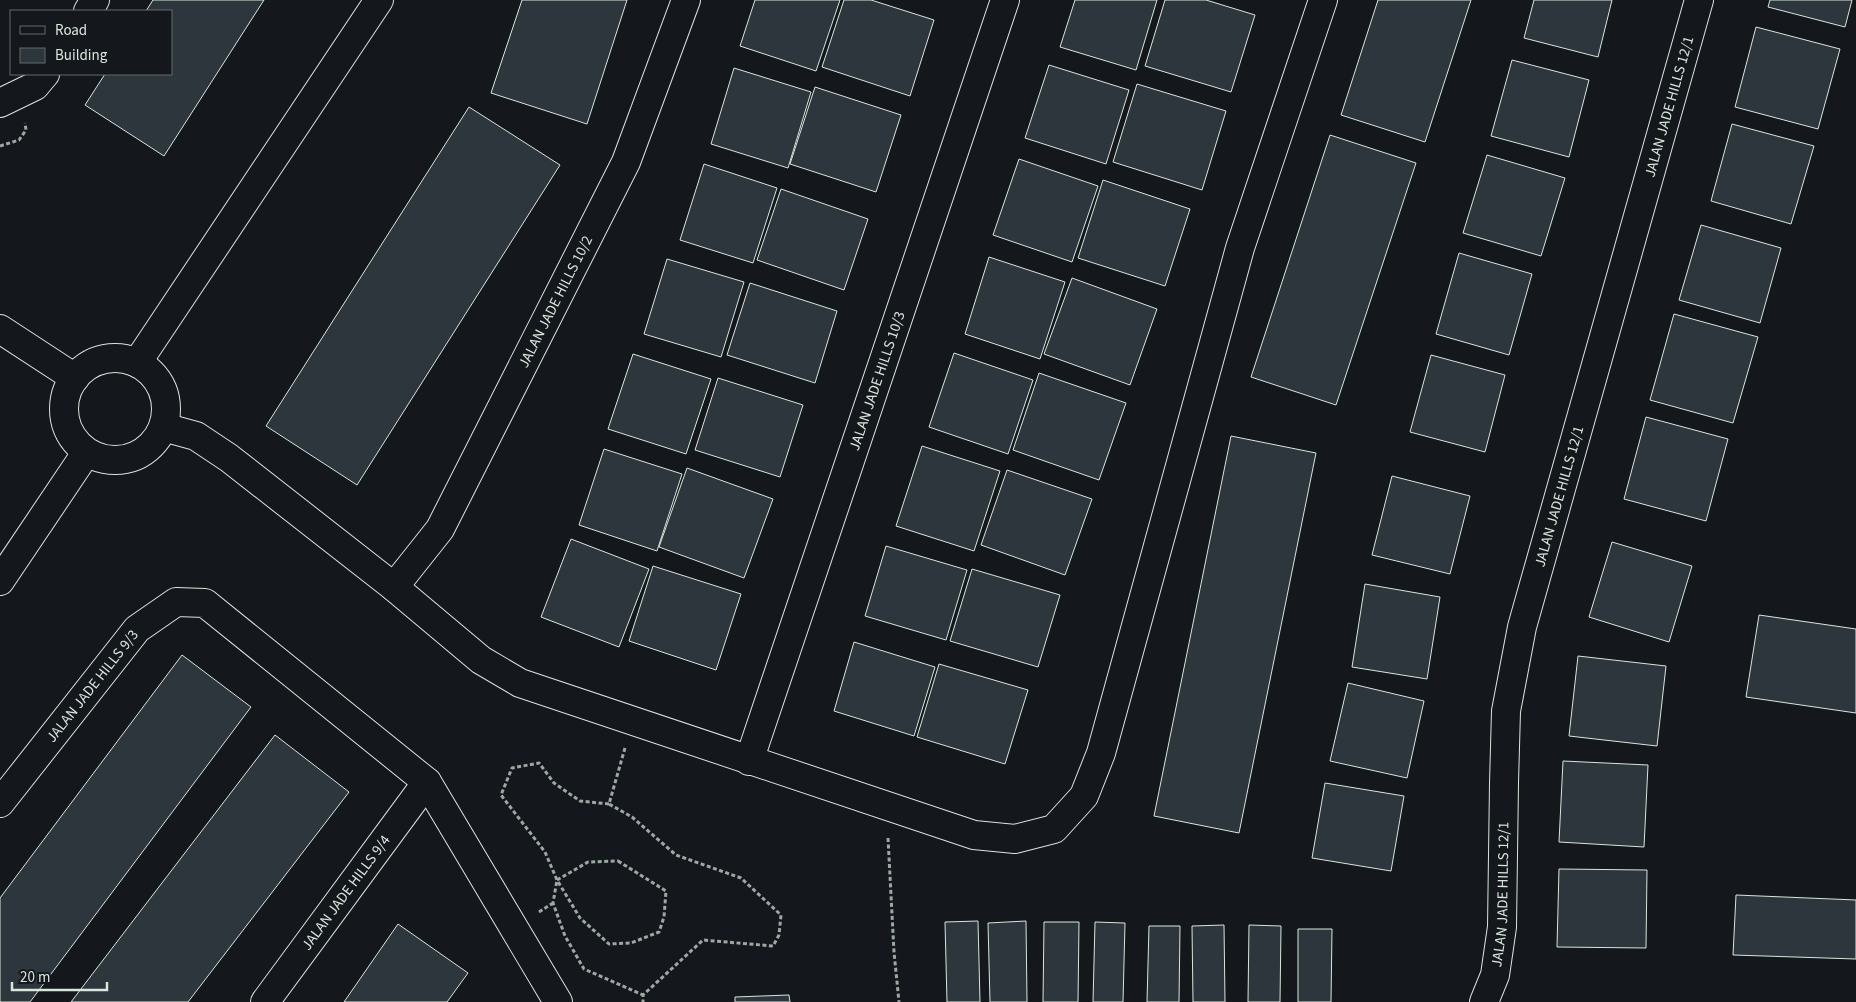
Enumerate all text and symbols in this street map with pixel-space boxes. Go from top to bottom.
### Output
legend [10,10,172,75]
text: Road [55,20,87,41]
street label: JALAN JADE HILLS 12/1 [1639,34,1699,180]
text: Building [55,45,108,66]
street label: JALAN JADE HILLS 10/2 [513,232,598,371]
street label: JALAN JADE HILLS 10/3 [844,308,910,453]
street label: JALAN JADE HILLS 12/1 [1529,423,1589,569]
street label: JALAN JADE HILLS 9/3 [41,625,143,747]
street label: JALAN JADE HILLS 12/1 [1486,822,1514,969]
street label: JALAN JADE HILLS 9/4 [296,830,395,954]
scale bar [12,960,108,992]
text: 20 m [20,967,50,988]

